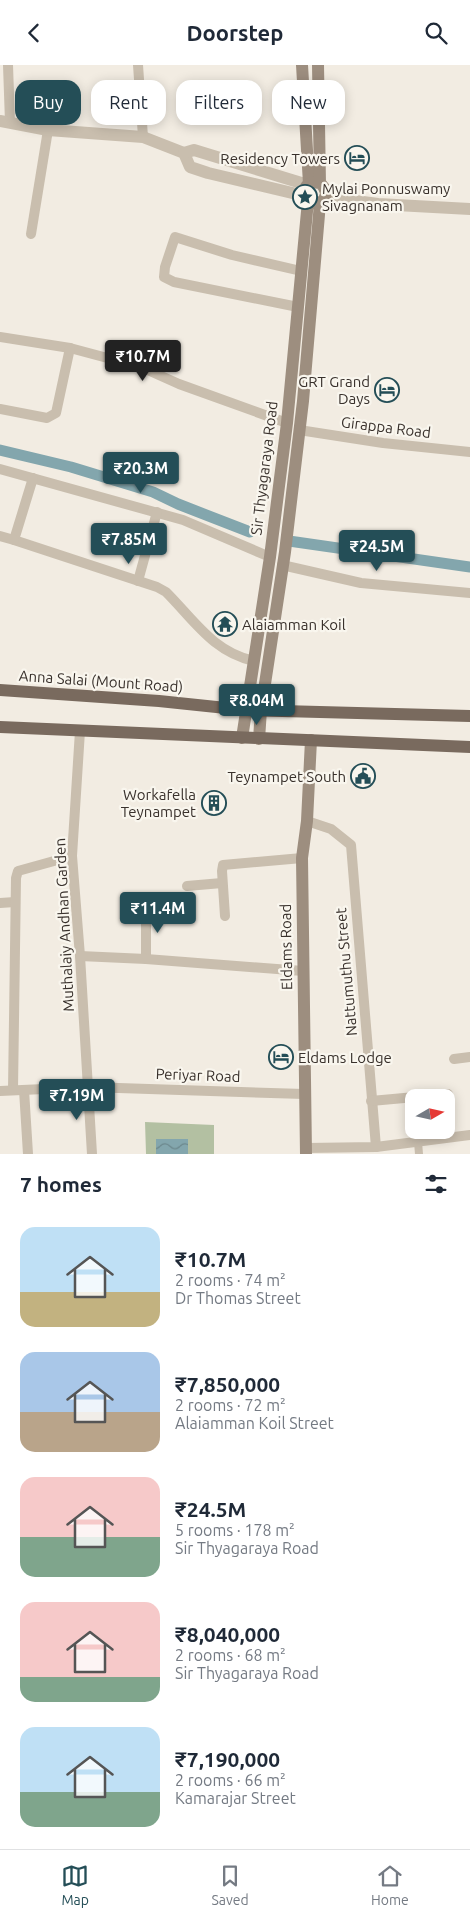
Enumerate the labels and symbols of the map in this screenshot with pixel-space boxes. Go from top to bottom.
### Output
hotel icon: Residency Towers [344,145,370,171]
place label: Residency Towers [220,150,340,167]
place label: Mylai Ponnuswamy Sivagnanam [322,180,450,214]
place icon: Mylai Ponnuswamy Sivagnanam [292,184,318,210]
pin: ₹10.7M [102,339,184,382]
place label: GRT Grand Days [298,373,370,407]
hotel icon: GRT Grand Days [374,377,400,403]
street label: Sir Thyagaraya Road [247,400,281,536]
street label: Girappa Road [340,413,432,441]
pin: ₹20.3M [100,451,182,494]
pin: ₹7.85M [88,523,170,565]
pin: ₹24.5M [336,529,418,572]
temple icon: Alaiamman Koil [212,611,238,637]
place label: Alaiamman Koil [242,616,346,633]
street label: Anna Salai (Mount Road) [18,667,184,695]
pin: ₹8.04M [216,683,298,726]
public building icon: Teynampet South [350,763,376,789]
place label: Teynampet South [228,768,346,785]
place label: Workafella Teynampet [121,786,196,820]
building icon: Workafella Teynampet [201,790,227,816]
street label: Muthalaiy Andhan Garden [51,838,77,1012]
pin: ₹11.4M [117,891,199,934]
street label: Eldams Road [277,904,295,990]
street label: Nattumuthu Street [332,907,360,1037]
hotel icon: Eldams Lodge [268,1044,294,1070]
place label: Eldams Lodge [298,1049,392,1066]
street label: Periyar Road [155,1065,241,1085]
pin: ₹7.19M [36,1079,118,1121]
north arrow [405,1089,455,1139]

